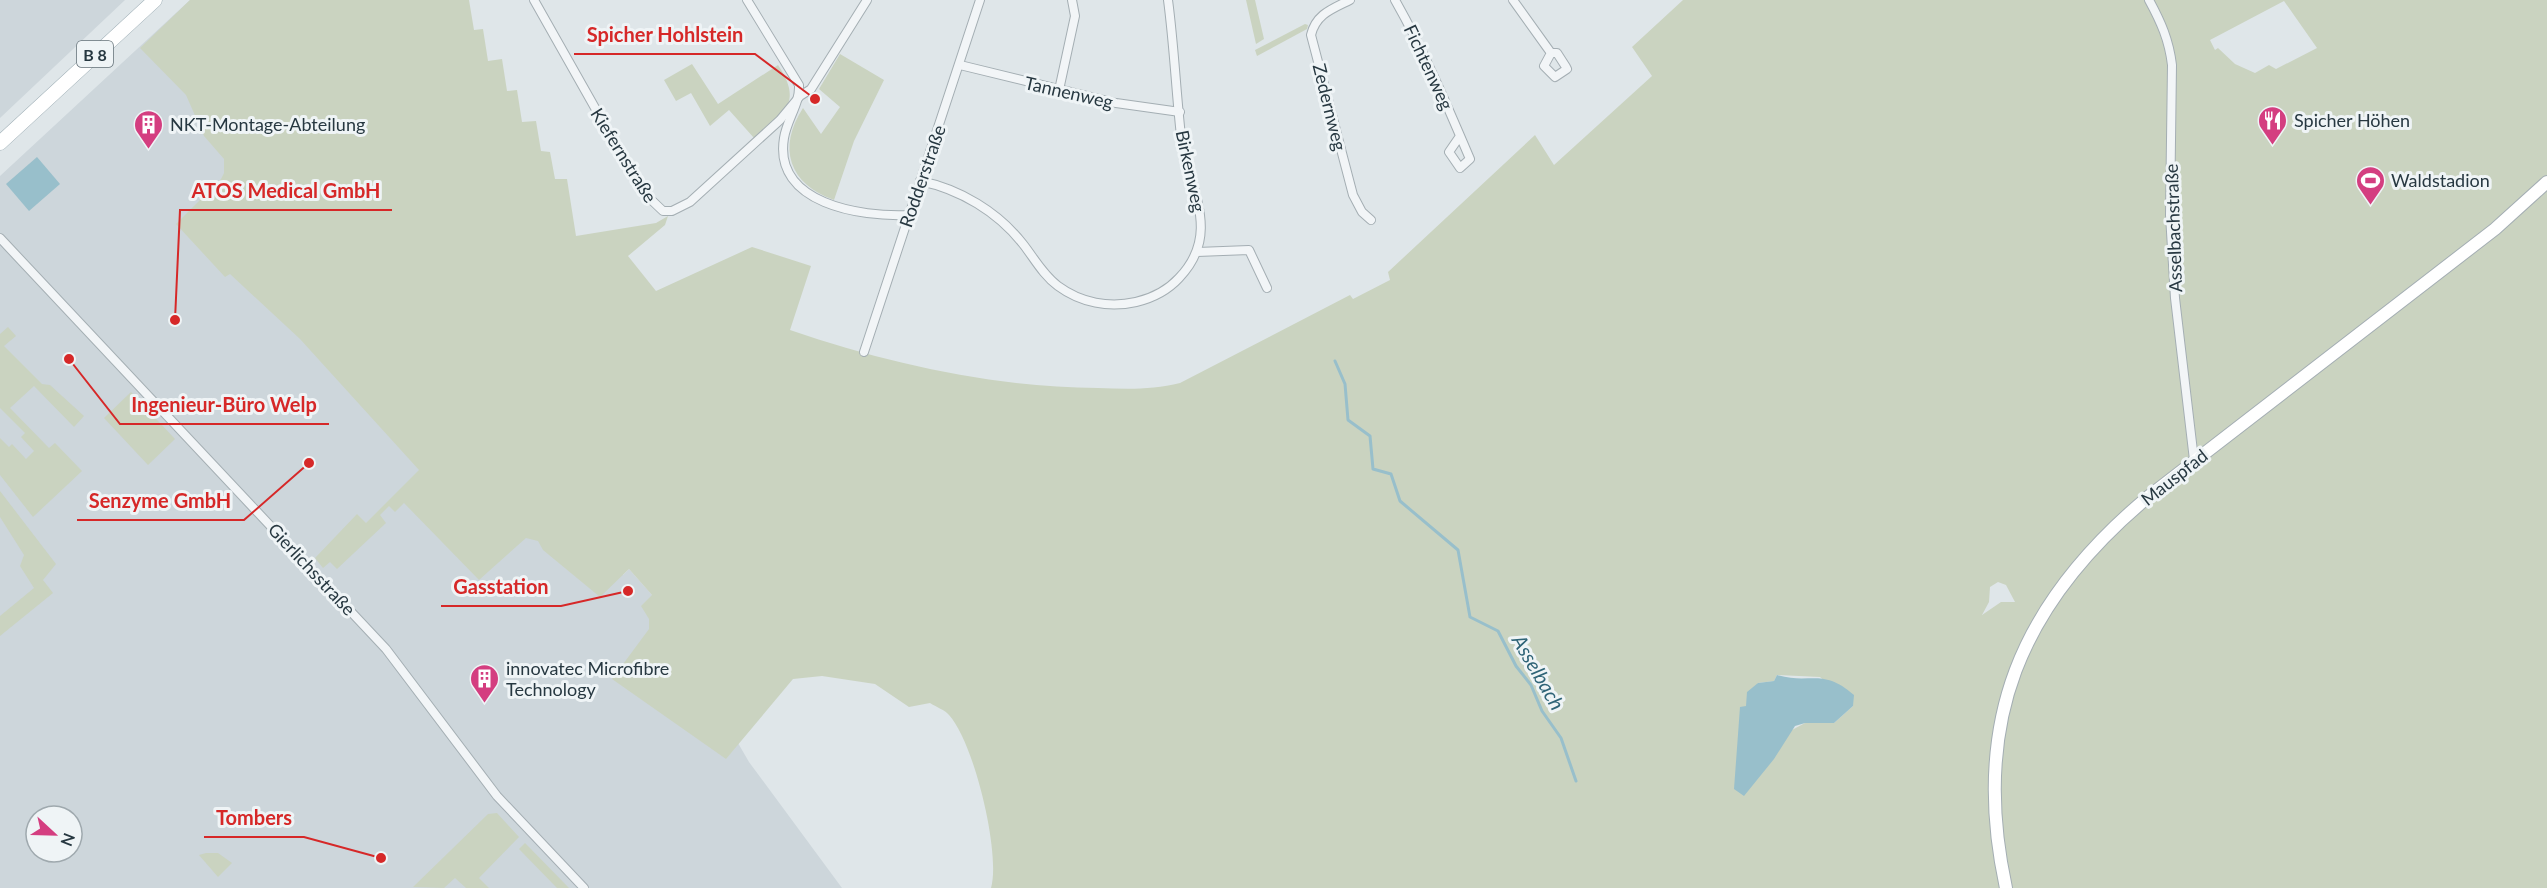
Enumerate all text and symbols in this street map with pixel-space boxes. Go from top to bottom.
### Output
callout: Spicher Hohlstein [574,16,755,54]
street label: Fichtenweg [1400,21,1458,113]
text: Spicher Hohlstein [587,22,743,46]
road number: B 8 [77,41,113,67]
street label: Zedernweg [1309,61,1351,153]
street label: Tannenweg [1023,71,1115,113]
street label: Kiefernstraße [586,104,662,206]
restaurant icon: Spicher Höhen [2257,104,2289,146]
building icon: NKT-Montage-Abteilung [133,108,165,150]
place label: Spicher Höhen [2294,109,2410,131]
place label: NKT-Montage-Abteilung [170,113,365,135]
street label: Rodderstraße [894,122,950,230]
street label: Birkenweg [1172,128,1210,214]
street label: Asselbachstraße [2160,163,2186,293]
sports icon: Waldstadion [2354,164,2386,206]
place label: Waldstadion [2391,169,2490,191]
callout: ATOS Medical GmbH [180,172,392,210]
text: ATOS Medical GmbH [191,178,380,202]
callout: Ingenieur-Büro Welp [120,386,329,424]
text: Ingenieur-Büro Welp [131,392,317,416]
street label: Mauspfad [2136,444,2212,510]
callout: Senzyme GmbH [77,482,244,520]
text: Senzyme GmbH [89,488,231,512]
street label: Gierlichsstraße [264,518,360,620]
callout: Gasstation [441,568,561,606]
text: Gasstation [453,574,549,598]
water label: Asselbach [1507,629,1570,714]
place label: innovatec Microfibre Technology [506,657,669,700]
building icon: innovatec Microfibre Technology [469,662,501,704]
callout: Tombers [204,799,304,837]
north arrow [24,804,84,864]
text: Tombers [216,805,292,829]
text: N [57,831,79,849]

